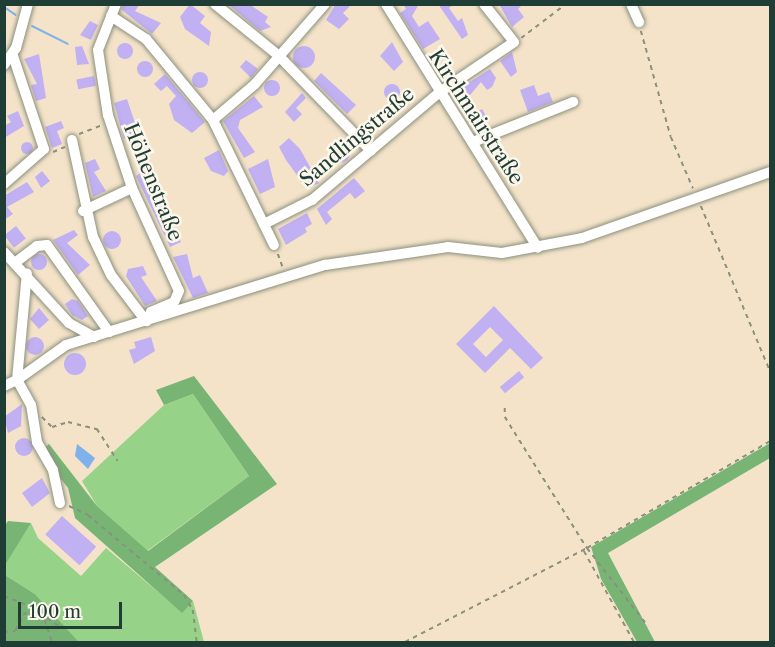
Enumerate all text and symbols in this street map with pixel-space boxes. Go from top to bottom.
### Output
street label: Kirchmairstraße [423,45,529,189]
street label: Sandlingstraße [295,82,419,192]
street label: Höhenstraße [118,120,188,244]
scale bar [21,590,124,628]
text: 100 m [29,601,81,623]

